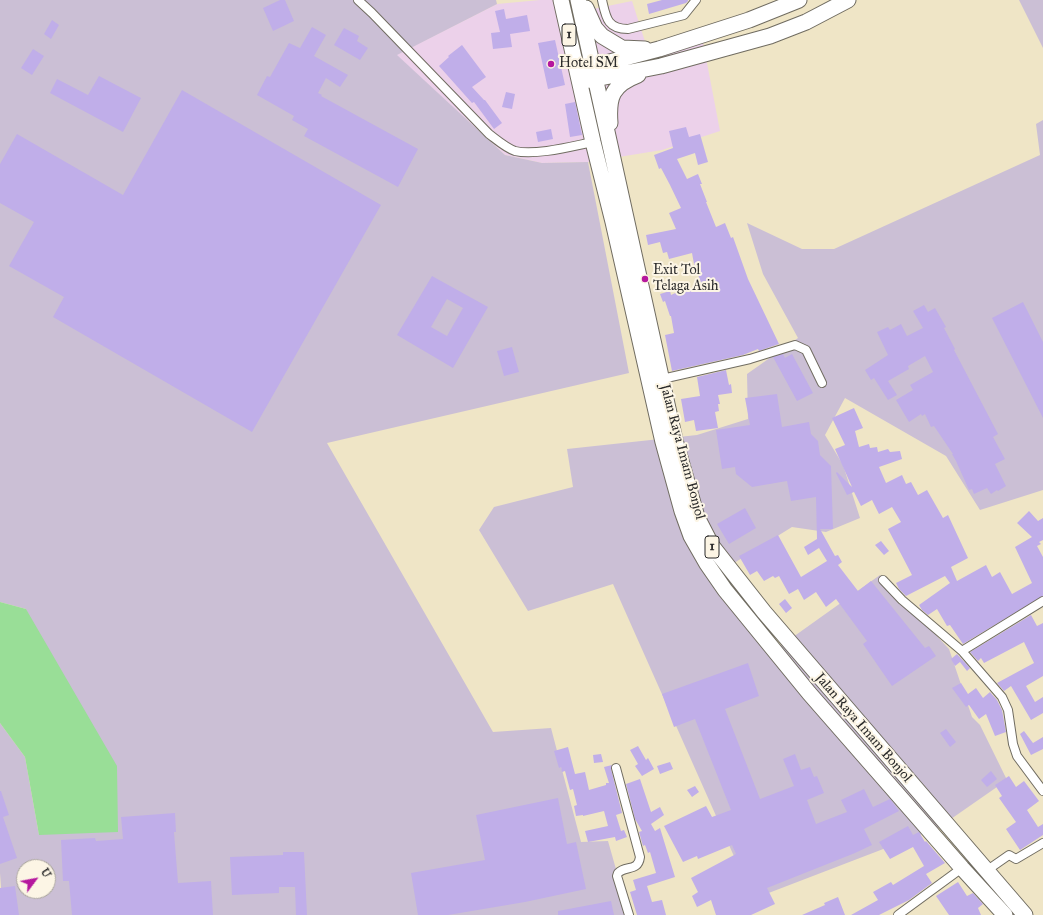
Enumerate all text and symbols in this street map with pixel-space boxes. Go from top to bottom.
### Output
road number: 1 [562,24,576,46]
place label: Hotel SM [559,56,618,72]
marker: Hotel SM [546,59,556,69]
place label: Exit Tol Telaga Asih [653,263,719,296]
marker: Exit Tol Telaga Asih [640,274,650,284]
street label: Jalan Raya Imam Bonjol [656,383,708,521]
road number: 1 [705,536,719,558]
street label: Jalan Raya Imam Bonjol [811,670,915,786]
north arrow [16,859,56,899]
text: U [38,866,54,880]

